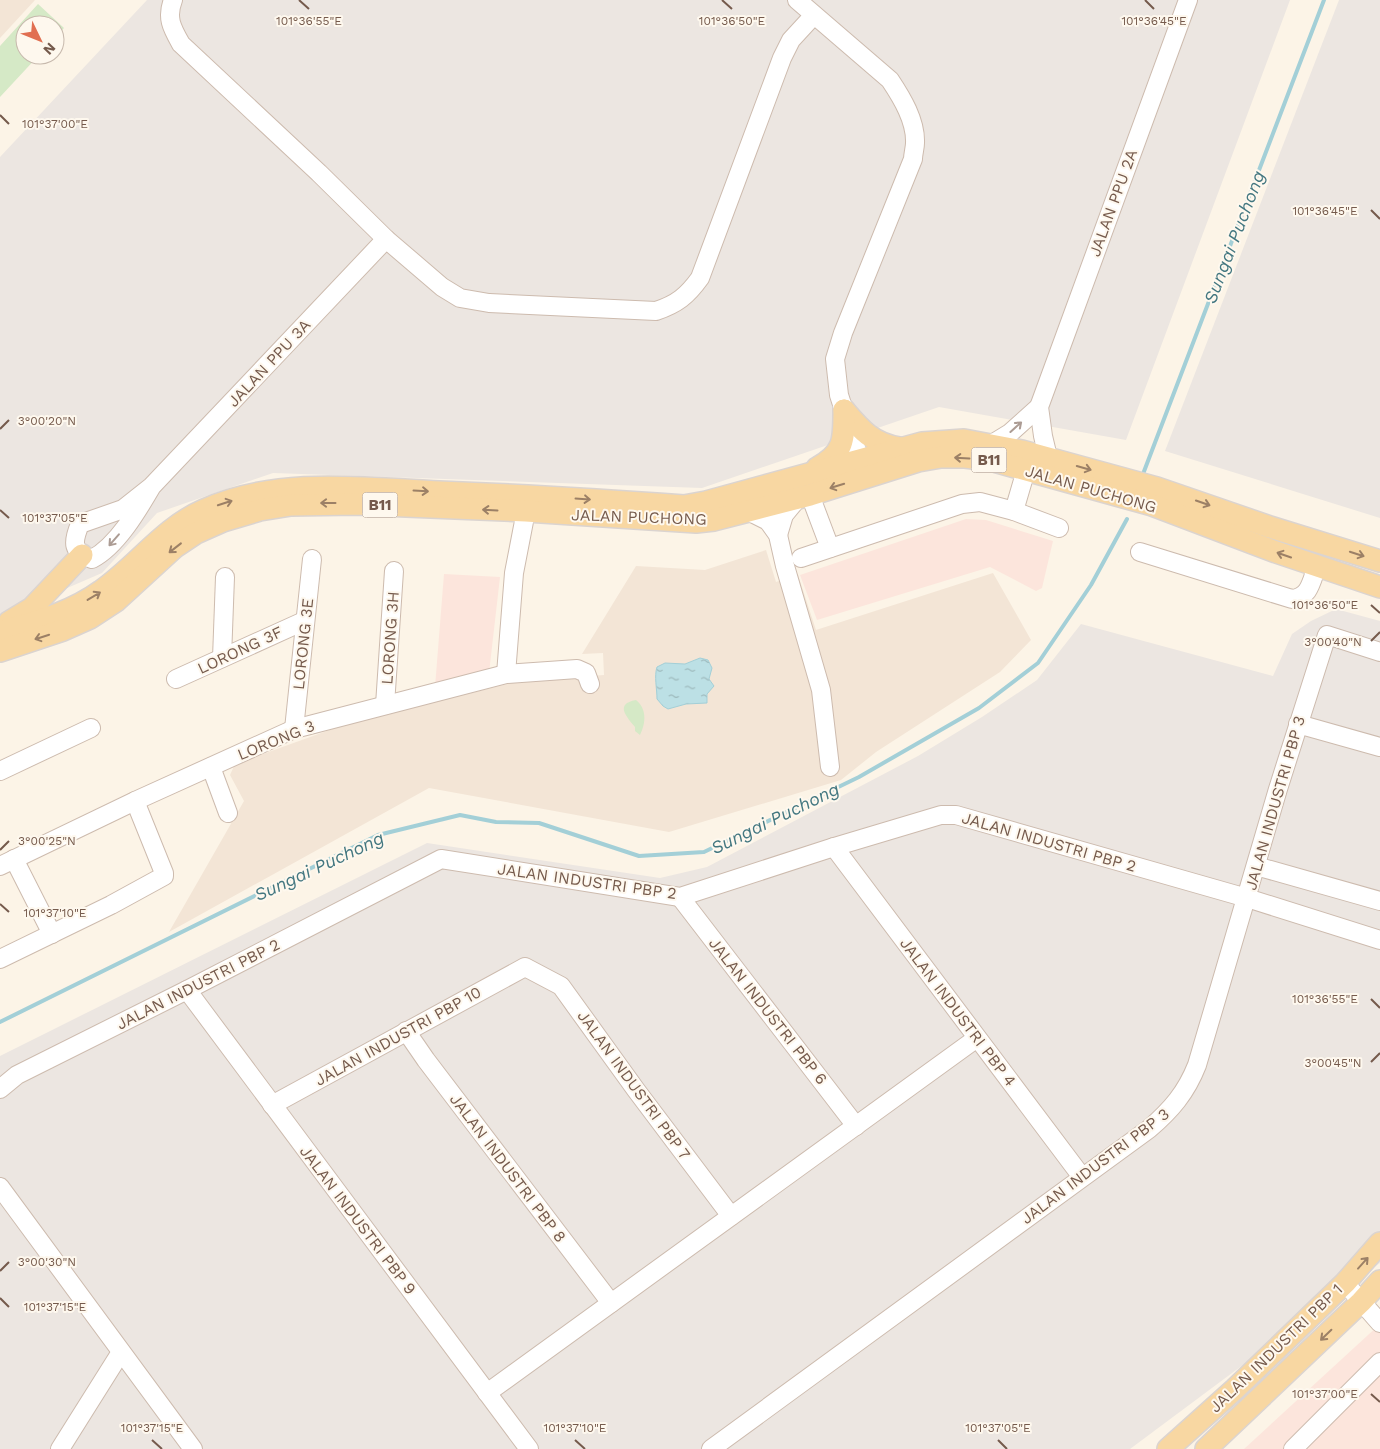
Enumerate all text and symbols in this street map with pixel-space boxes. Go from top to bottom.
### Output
text: 101°36'55"E [276,14,342,28]
text: 101°36'50"E [699,14,766,28]
text: 101°36'45"E [1121,14,1187,28]
north arrow [15,15,65,65]
text: N [40,40,59,58]
text: 101°37'00"E [22,117,88,131]
street label: JALAN PPU 2A [1085,146,1141,259]
water label: Sungai Puchong [1199,168,1269,306]
text: 101°36'45"E [1292,204,1358,218]
street label: JALAN PPU 3A [224,315,315,411]
text: 3°00'20"N [18,414,76,428]
one-way arrow [1010,421,1023,433]
road number: B11 [972,448,1006,472]
one-way arrow [955,453,971,462]
street label: JALAN PUCHONG [1023,461,1159,517]
one-way arrow [1076,463,1092,473]
one-way arrow [830,482,846,491]
one-way arrow [413,486,429,495]
road number: B11 [362,492,398,518]
one-way arrow [575,494,591,504]
one-way arrow [217,498,233,507]
one-way arrow [320,498,336,508]
one-way arrow [1195,499,1211,509]
one-way arrow [482,505,498,514]
street label: JALAN PUCHONG [571,505,707,529]
text: 101°37'05"E [22,511,88,525]
one-way arrow [108,534,120,547]
one-way arrow [168,542,181,553]
one-way arrow [1277,550,1292,559]
one-way arrow [1349,550,1365,560]
one-way arrow [86,590,100,600]
street label: LORONG 3H [377,591,403,685]
street label: LORONG 3E [289,597,317,691]
text: 101°36'50"E [1292,598,1359,612]
street label: LORONG 3F [194,622,286,678]
one-way arrow [34,633,50,643]
text: 3°00'40"N [1304,635,1362,649]
street label: JALAN INDUSTRI PBP 3 [1241,714,1309,892]
street label: LORONG 3 [235,716,317,764]
water label: Sungai Puchong [707,778,843,858]
street label: JALAN INDUSTRI PBP 2 [960,808,1138,876]
water label: Sungai Puchong [251,827,387,905]
text: 3°00'25"N [18,834,76,848]
street label: JALAN INDUSTRI PBP 2 [496,859,678,903]
text: 101°37'10"E [23,906,87,920]
street label: JALAN INDUSTRI PBP 6 [705,934,831,1088]
street label: JALAN INDUSTRI PBP 4 [896,934,1020,1090]
street label: JALAN INDUSTRI PBP 2 [113,935,283,1033]
street label: JALAN INDUSTRI PBP 10 [312,982,484,1090]
text: 101°36'55"E [1292,992,1358,1006]
street label: JALAN INDUSTRI PBP 7 [574,1007,694,1163]
text: 3°00'45"N [1304,1056,1362,1070]
street label: JALAN INDUSTRI PBP 8 [446,1090,570,1246]
street label: JALAN INDUSTRI PBP 3 [1017,1104,1173,1228]
street label: JALAN INDUSTRI PBP 9 [296,1142,420,1298]
text: 3°00'30"N [18,1255,76,1269]
one-way arrow [1357,1257,1369,1270]
street label: JALAN INDUSTRI PBP 1 [1206,1280,1346,1416]
text: 101°37'15"E [24,1300,87,1314]
one-way arrow [1320,1329,1332,1341]
text: 101°37'00"E [1292,1387,1358,1401]
text: 101°37'15"E [121,1421,184,1435]
text: 101°37'10"E [543,1421,607,1435]
text: 101°37'05"E [965,1421,1031,1435]

